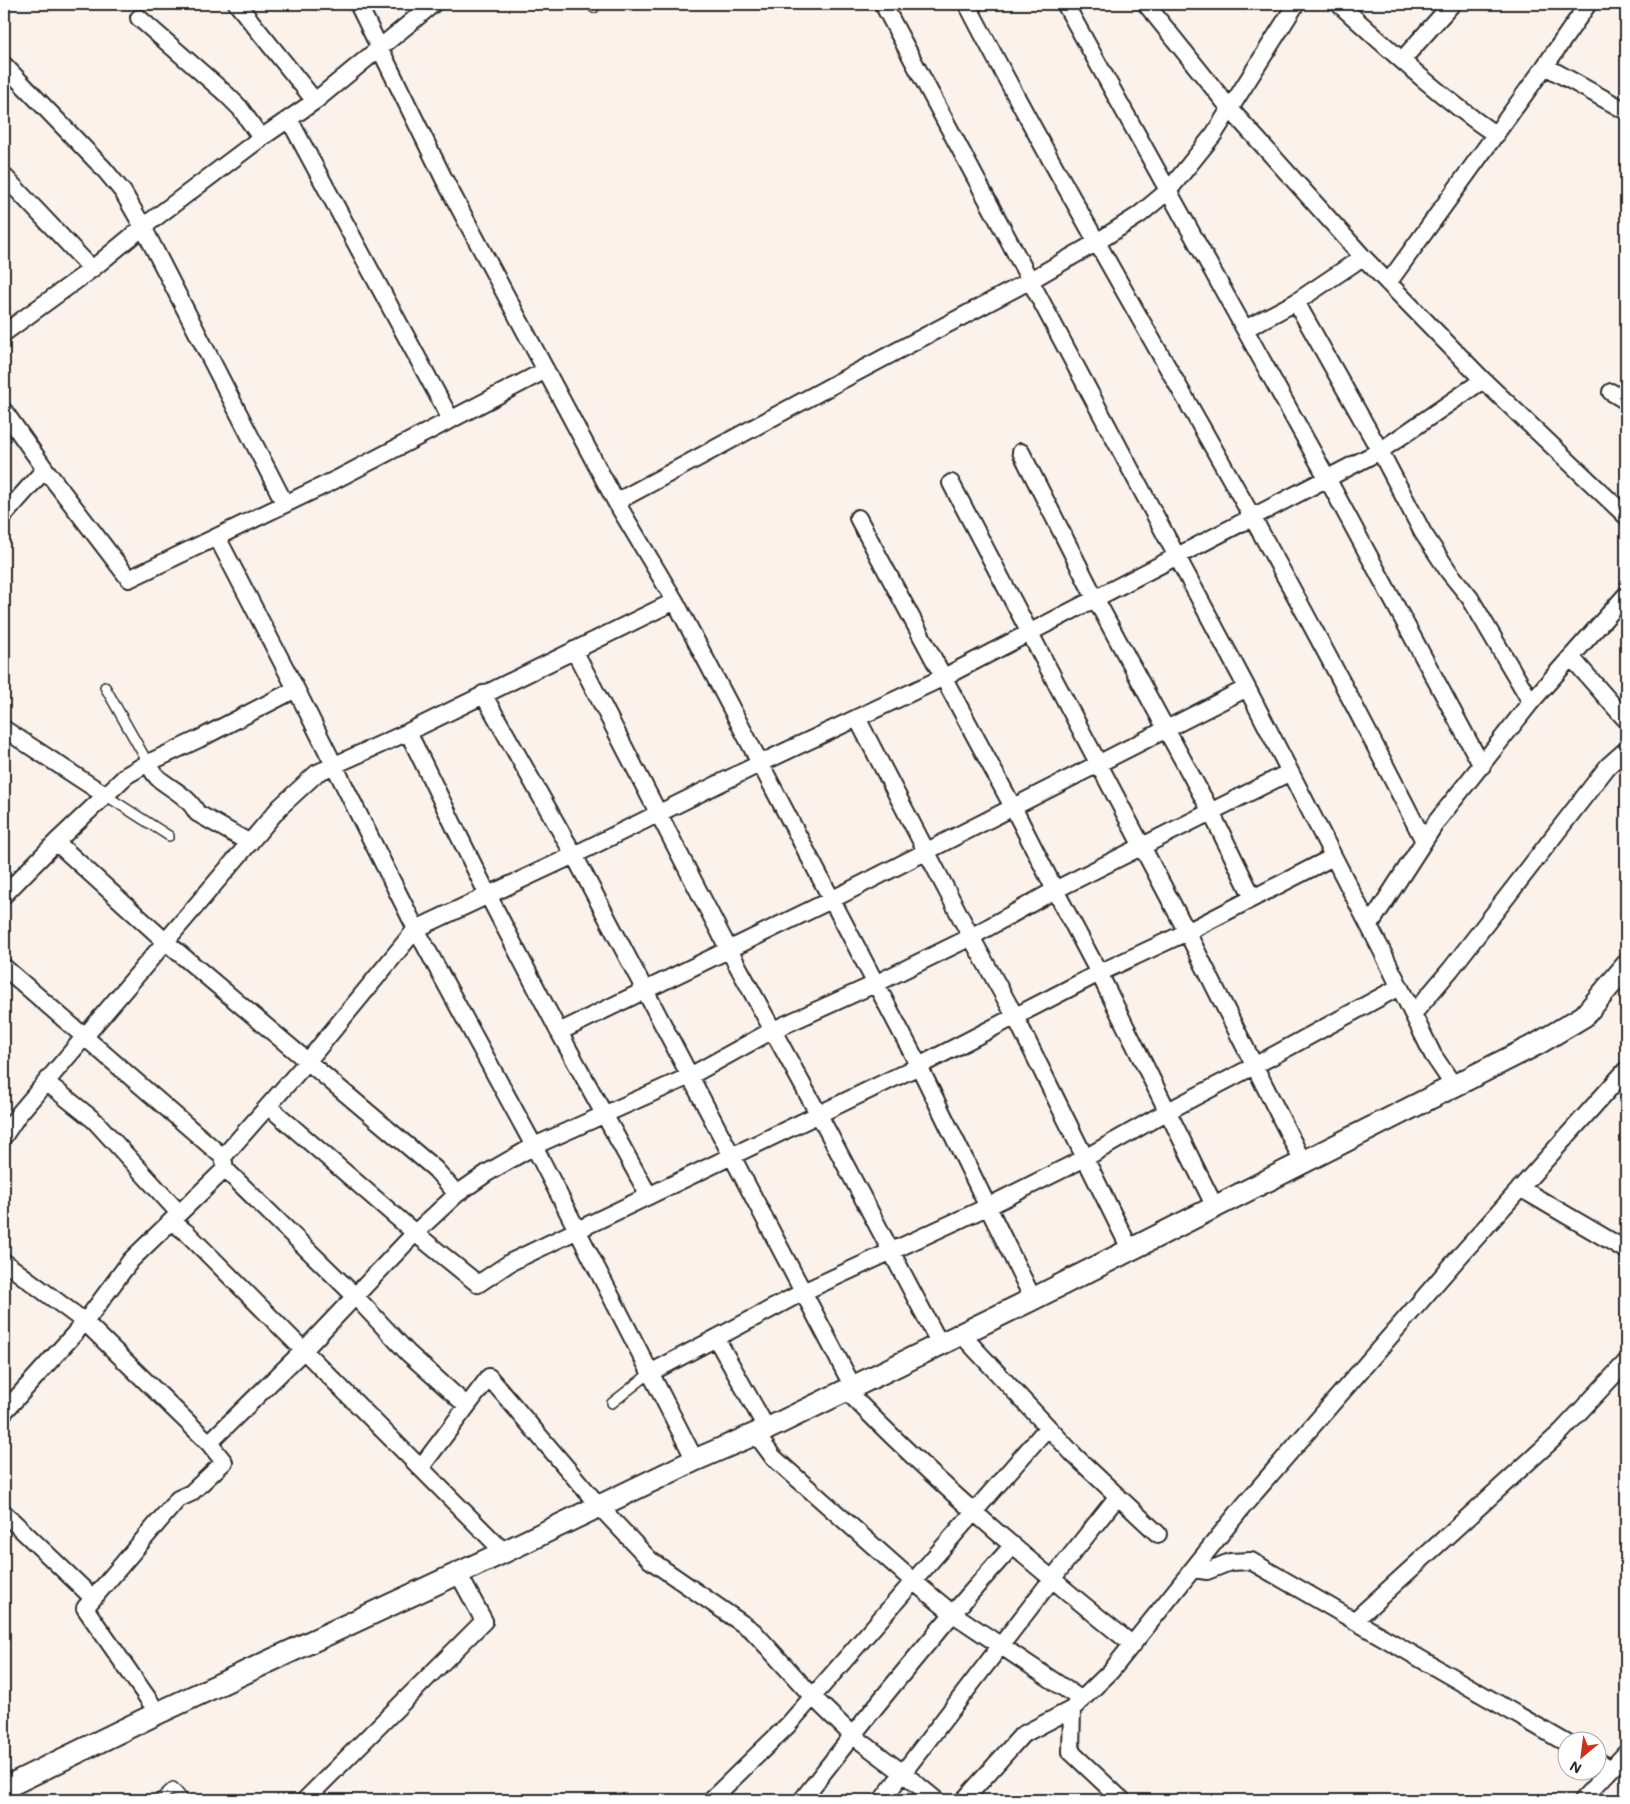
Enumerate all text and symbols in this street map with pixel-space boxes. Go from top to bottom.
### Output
north arrow [1558,1732,1608,1782]
text: N [1566,1757,1585,1779]

